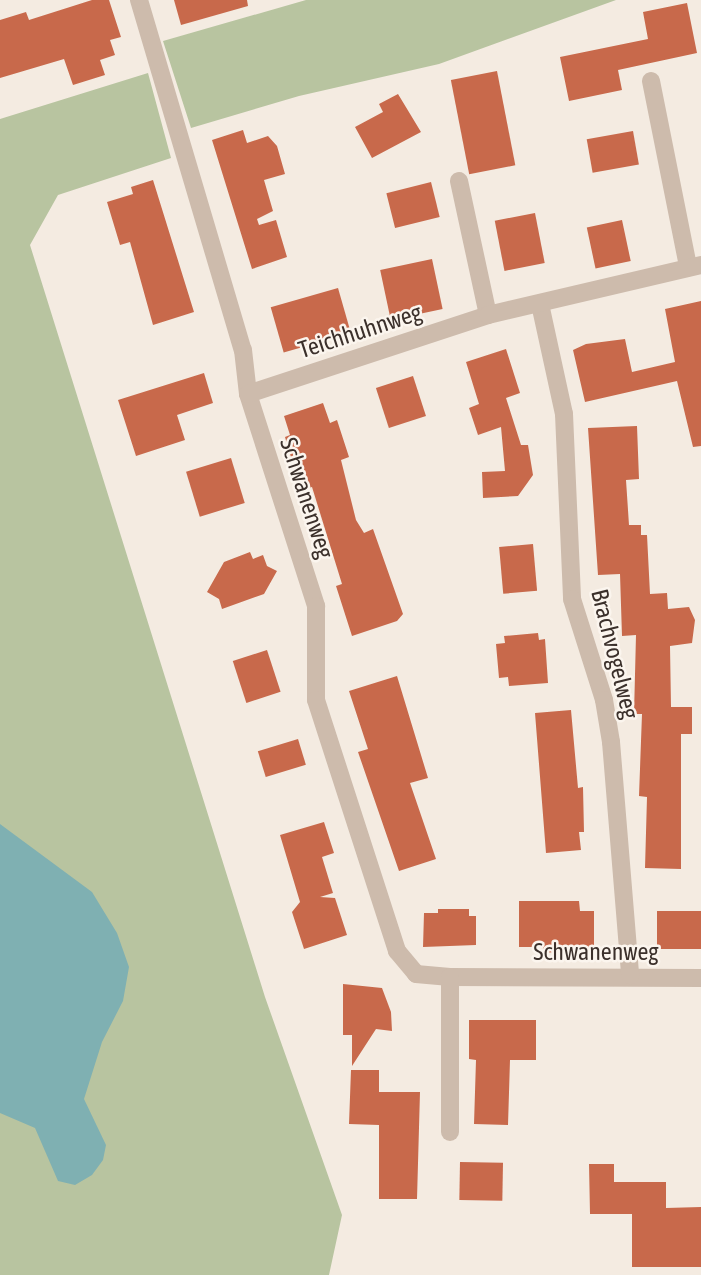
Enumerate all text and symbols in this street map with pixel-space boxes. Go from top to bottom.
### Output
street label: Teichhuhnweg [295,298,425,364]
street label: Schwanenweg [274,434,340,562]
street label: Brachvogelweg [585,586,645,722]
street label: Schwanenweg [533,938,659,966]

